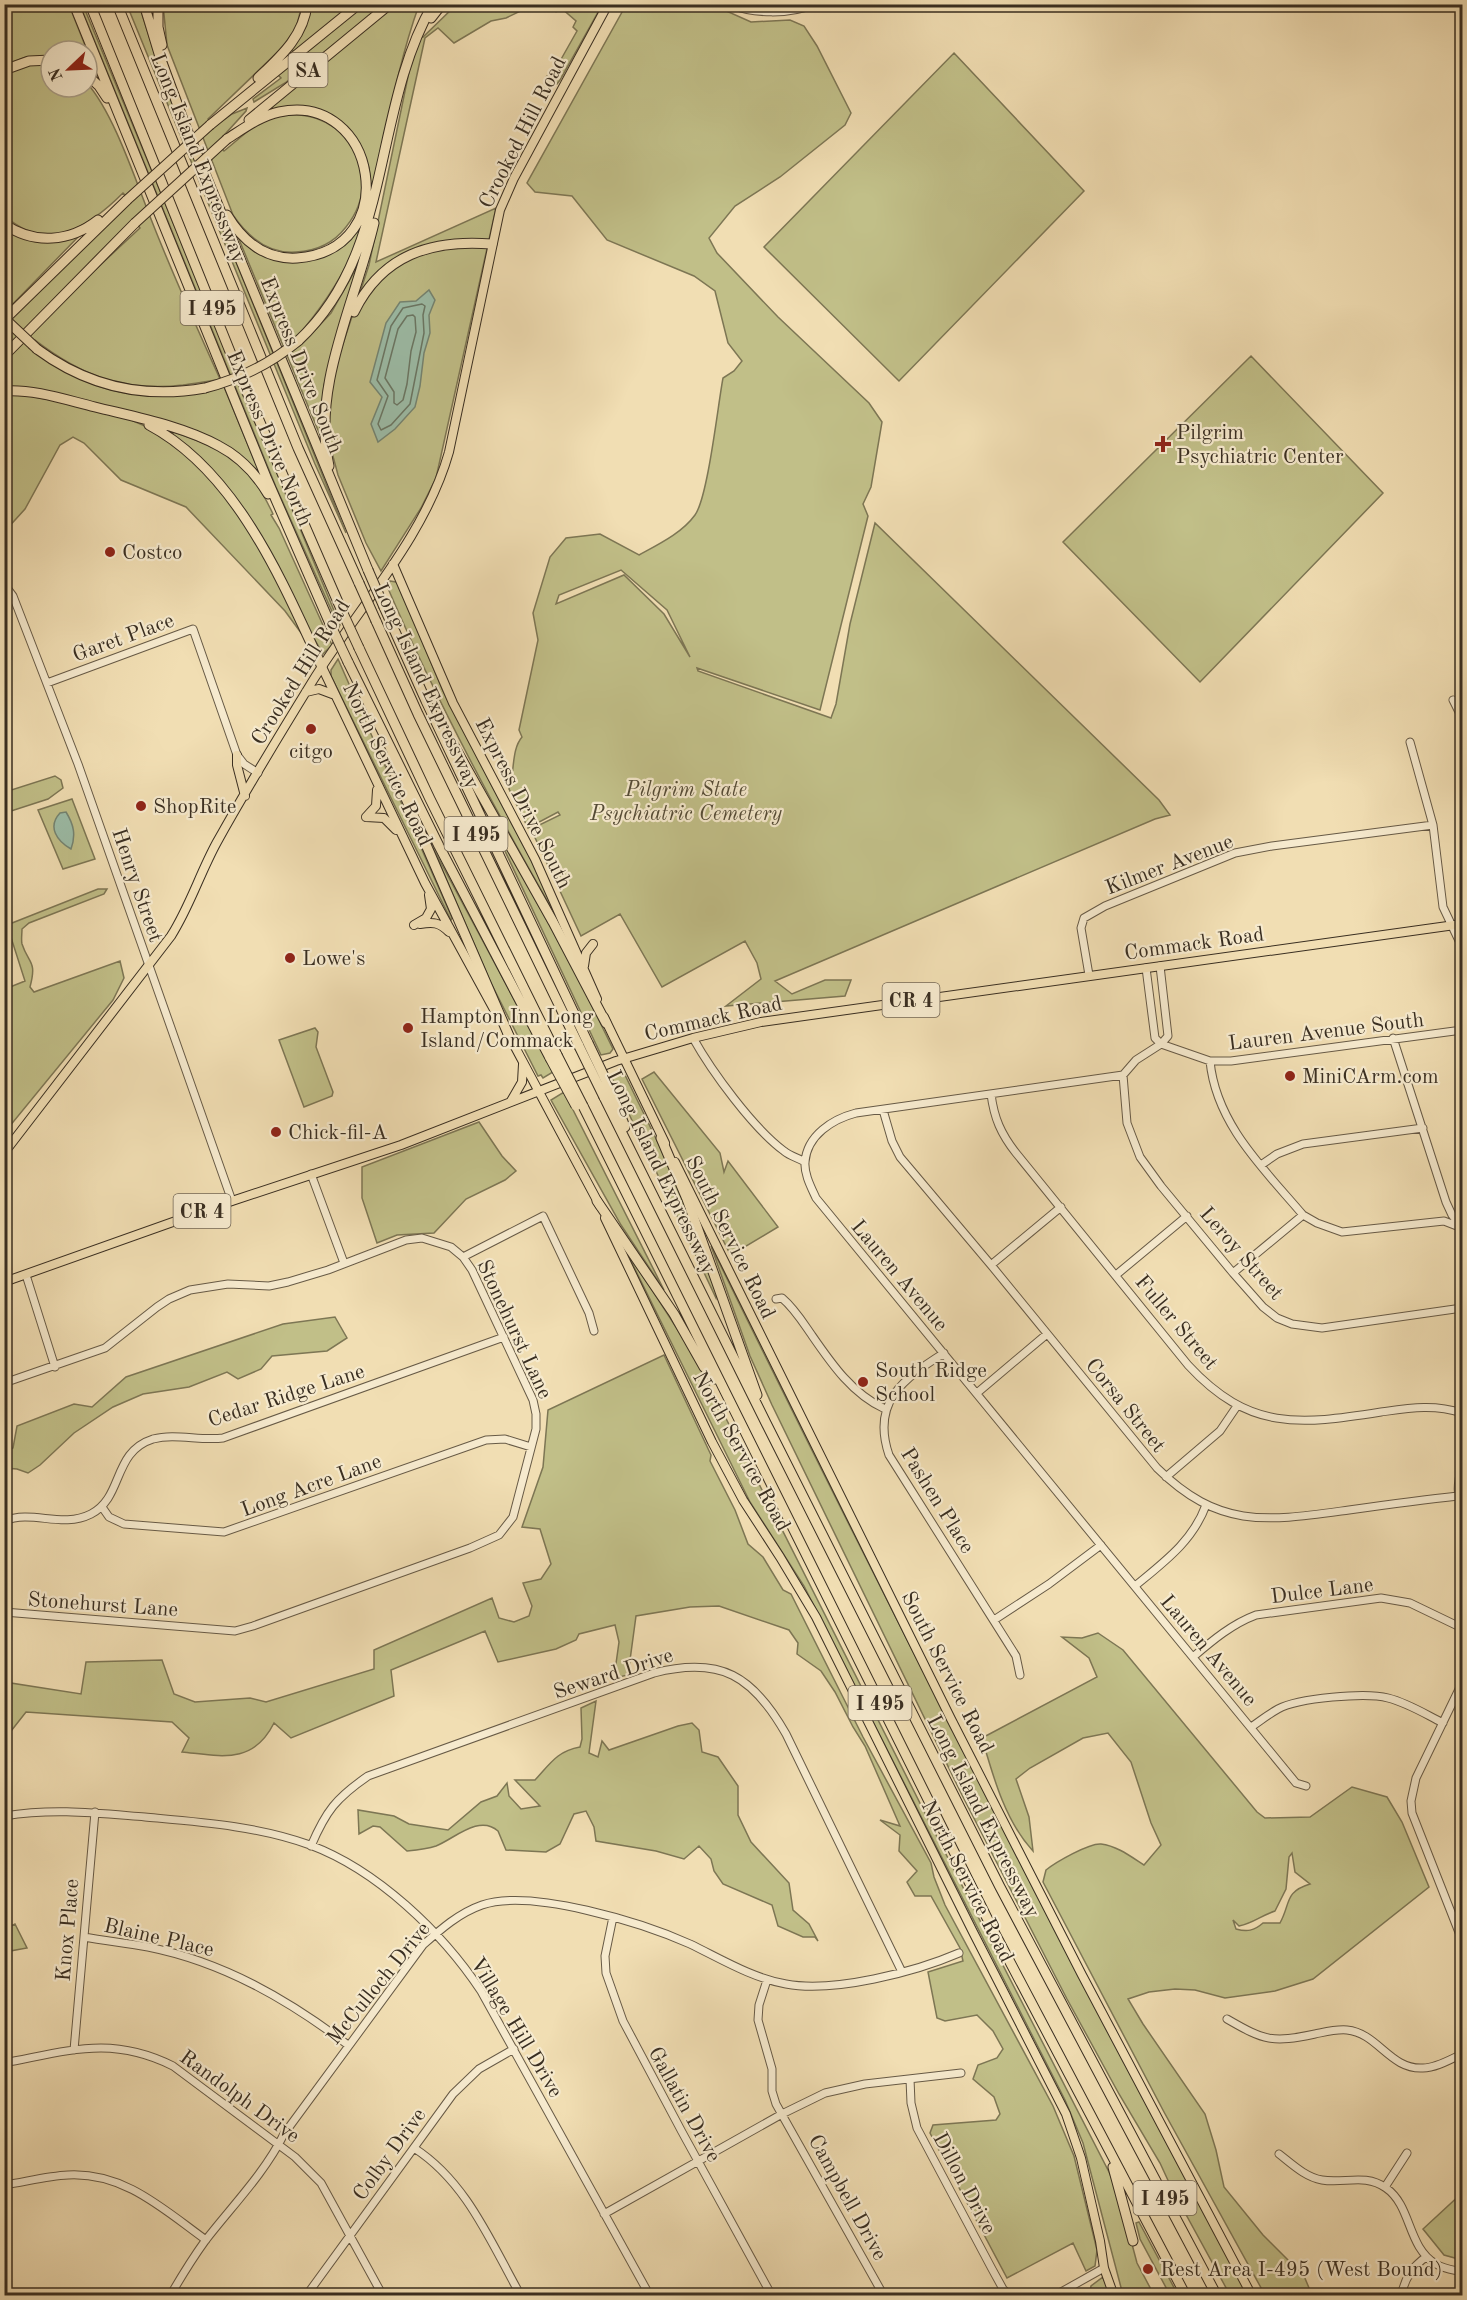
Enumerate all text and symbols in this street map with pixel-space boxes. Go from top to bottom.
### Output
north arrow [39,39,99,99]
street label: Long Island Expressway [146,51,249,266]
road number: SA [288,53,328,87]
street label: Crooked Hill Road [476,53,571,212]
text: N [47,65,67,83]
street label: Express Drive South [256,274,346,457]
road number: I 495 [180,291,244,325]
street label: Express Drive North [222,348,315,530]
place label: Pilgrim Psychiatric Center [1176,423,1344,468]
marker: Pilgrim Psychiatric Center [1154,435,1172,453]
place label: Costco [122,543,183,564]
marker: Costco [103,545,117,559]
street label: Long Island Expressway [369,581,483,793]
street label: Crooked Hill Road [248,596,354,749]
street label: Garet Place [70,610,177,666]
street label: North Service Road [338,679,435,850]
street label: Express Drive South [471,715,575,892]
marker: citgo [304,722,318,736]
place label: citgo [289,742,333,763]
park label: Pilgrim State Psychiatric Cemetery [589,780,782,825]
place label: ShopRite [153,797,236,818]
marker: ShopRite [134,799,148,813]
road number: I 495 [444,817,508,851]
street label: Henry Street [107,826,166,945]
street label: Kilmer Avenue [1103,831,1236,899]
street label: Commack Road [1123,924,1265,965]
place label: Lowe's [302,949,365,970]
marker: Lowe's [283,951,297,965]
road number: CR 4 [882,983,940,1017]
street label: Commack Road [642,993,784,1046]
place label: Hampton Inn Long Island/Commack [420,1007,594,1052]
street label: Lauren Avenue South [1227,1010,1425,1055]
marker: Hampton Inn Long Island/Commack [401,1021,415,1035]
street label: Long Island Expressway [602,1067,719,1278]
place label: MiniCArm.com [1302,1067,1439,1088]
marker: MiniCArm.com [1283,1069,1297,1083]
place label: Chick-fil-A [288,1123,388,1144]
marker: Chick-fil-A [269,1125,283,1139]
street label: South Service Road [681,1153,778,1323]
road number: CR 4 [174,1194,230,1228]
street label: Leroy Street [1195,1204,1287,1304]
street label: Lauren Avenue [847,1216,951,1336]
street label: Stonehurst Lane [472,1257,555,1402]
street label: Fuller Street [1130,1272,1221,1374]
street label: Corsa Street [1081,1355,1169,1457]
street label: Cedar Ridge Lane [205,1361,367,1432]
place label: South Ridge School [875,1361,987,1406]
street label: North Service Road [688,1368,793,1535]
marker: South Ridge School [856,1375,870,1389]
street label: Pashen Place [896,1444,978,1557]
street label: Long Acre Lane [238,1451,385,1522]
street label: Dulce Lane [1270,1575,1375,1608]
street label: South Service Road [897,1588,997,1757]
street label: Stonehurst Lane [27,1590,179,1621]
street label: Lauren Avenue [1156,1591,1260,1711]
street label: Seward Drive [551,1645,676,1704]
road number: I 495 [848,1686,912,1720]
street label: Long Island Expressway [922,1712,1043,1921]
street label: North Service Road [917,1797,1017,1966]
street label: Knox Place [54,1878,83,1982]
street label: Blaine Place [102,1916,216,1961]
street label: McCulloch Drive [324,1919,435,2049]
street label: Village Hill Drive [466,1954,566,2102]
street label: Gallatin Drive [644,2044,724,2166]
street label: Randolph Drive [175,2047,303,2148]
street label: Colby Drive [350,2105,431,2205]
street label: Dillon Drive [928,2130,999,2238]
street label: Campbell Drive [804,2131,890,2264]
road number: I 495 [1134,2181,1196,2215]
place label: Rest Area I-495 (West Bound) [1160,2260,1442,2281]
marker: Rest Area I-495 (West Bound) [1141,2262,1155,2276]

